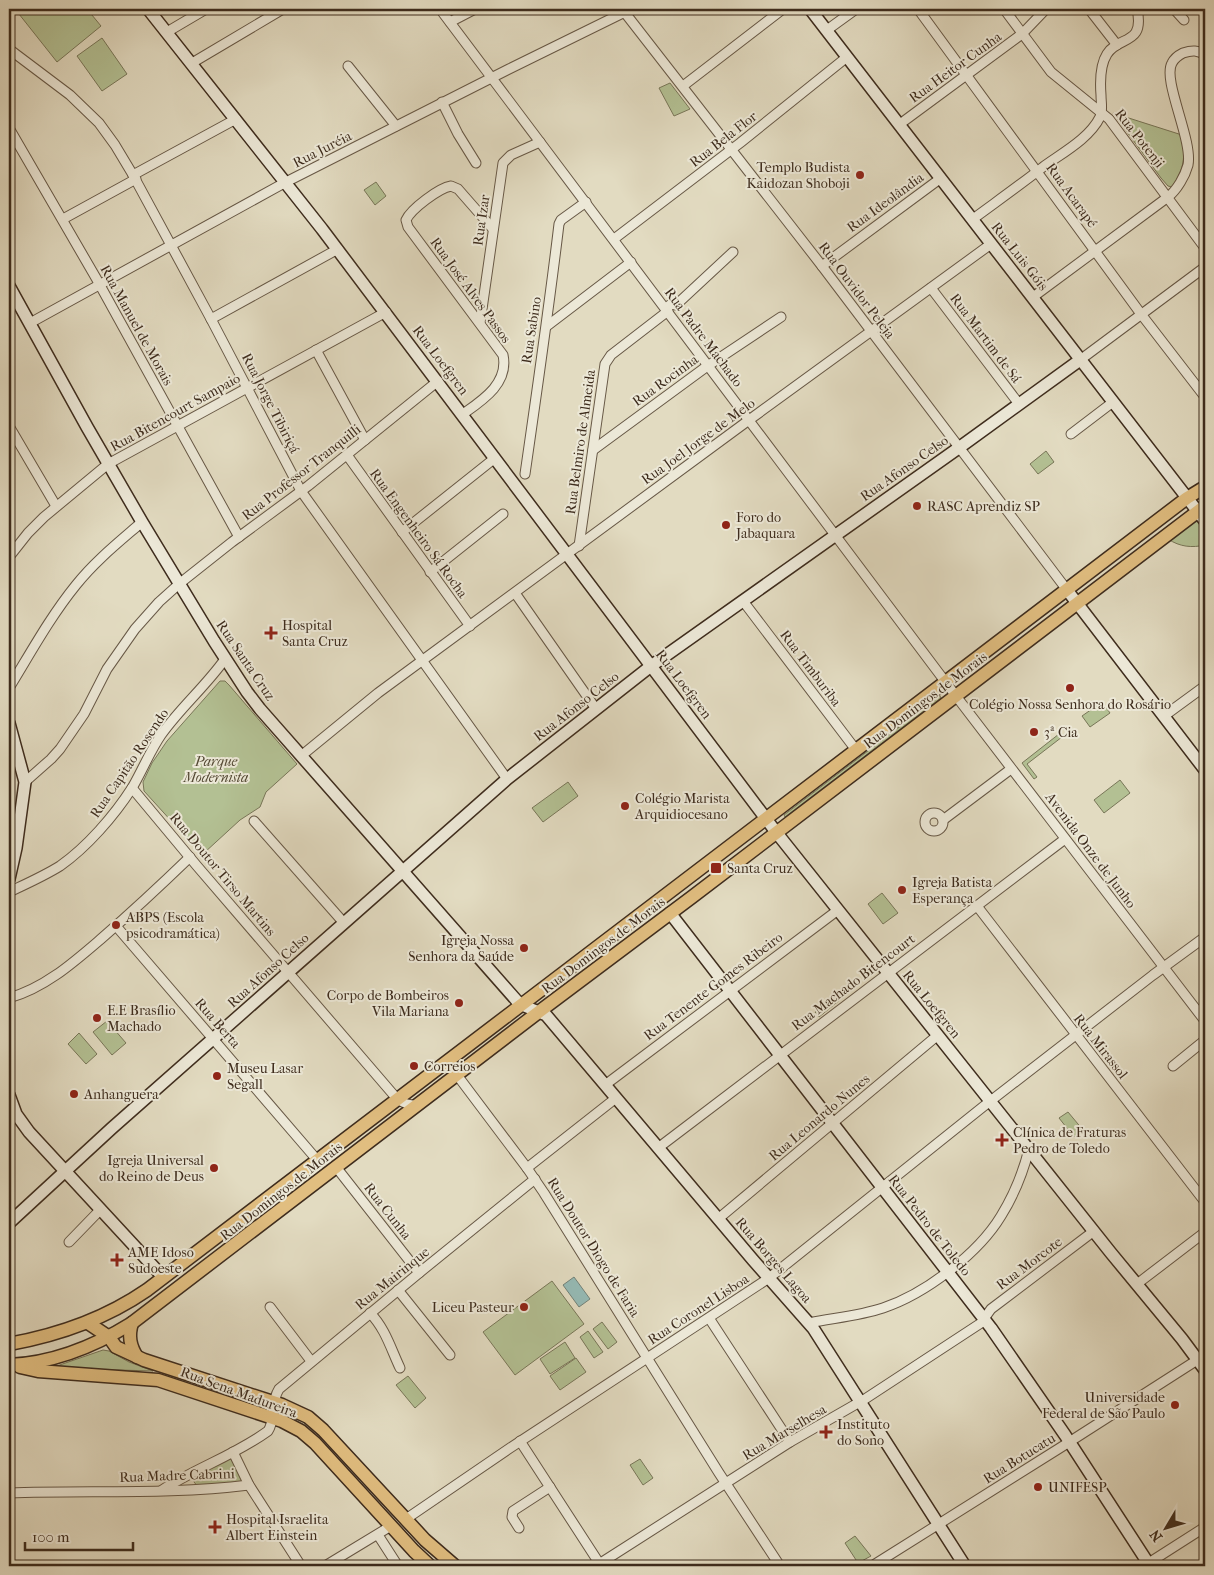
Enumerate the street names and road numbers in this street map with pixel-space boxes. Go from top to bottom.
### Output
street label: Rua Heitor Cunha [906,28,1005,107]
street label: Rua Potenji [1111,105,1168,171]
street label: Rua Bela Flor [686,108,760,171]
street label: Rua Juréia [290,127,355,171]
street label: Rua Acarapé [1042,160,1101,231]
street label: Rua Ideolândia [844,169,927,236]
street label: Rua Izar [469,193,493,247]
street label: Rua Luis Góis [988,219,1052,294]
street label: Rua José Alves Passos [427,234,515,346]
street label: Rua Ouvidor Peleja [815,239,899,342]
street label: Rua Manuel de Morais [96,262,177,388]
street label: Rua Padre Machado [661,284,746,390]
street label: Rua Martim de Sá [946,290,1025,387]
street label: Rua Sabino [518,295,545,365]
street label: Rua Loefgren [409,322,472,399]
street label: Rua Jorge Tibiriçá [238,350,303,456]
street label: Rua Rocinha [629,351,702,410]
street label: Rua Belmiro de Almeida [562,368,599,516]
street label: Rua Bitencourt Sampaio [107,370,243,455]
street label: Rua Joel Jorge de Melo [638,394,758,488]
street label: Rua Professor Tranquilli [238,421,364,524]
street label: Rua Afonso Celso [857,432,952,505]
street label: Rua Engenheiro Sá Rocha [366,465,472,602]
street label: Rua Santa Cruz [213,617,279,704]
street label: Rua Timburiba [776,627,845,710]
street label: Rua Loefgren [652,646,715,723]
street label: Rua Domingos de Morais [860,648,991,752]
street label: Rua Afonso Celso [530,668,622,745]
street label: Rua Capitão Rosendo [86,705,172,821]
street label: Avenida Onze de Junho [1041,788,1140,912]
street label: Rua Doutor Tirso Martins [166,809,279,940]
street label: Rua Domingos de Morais [538,893,669,997]
street label: Rua Afonso Celso [224,929,313,1011]
street label: Rua Tenente Gomes Ribeiro [640,929,786,1044]
street label: Rua Machado Bitencourt [788,930,918,1034]
street label: Rua Loefgren [899,967,964,1042]
street label: Rua Berta [191,995,244,1052]
street label: Rua Mirassol [1070,1010,1131,1082]
street label: Rua Leonardo Nunes [765,1070,873,1164]
street label: Rua Domingos de Morais [217,1138,346,1244]
street label: Rua Pedro de Toledo [885,1171,974,1279]
street label: Rua Doutor Diogo de Faria [544,1174,644,1321]
street label: Rua Cunha [360,1180,415,1243]
street label: Rua Borges Lagoa [732,1214,816,1307]
street label: Rua Morcote [993,1233,1066,1294]
street label: Rua Mairinque [352,1243,433,1314]
street label: Rua Coronel Lisboa [645,1270,752,1348]
street label: Rua Sena Madureira [178,1363,300,1422]
street label: Rua Marselhesa [739,1400,830,1464]
street label: Rua Botucatu [980,1429,1059,1487]
street label: Rua Madre Cabrini [119,1465,235,1486]

